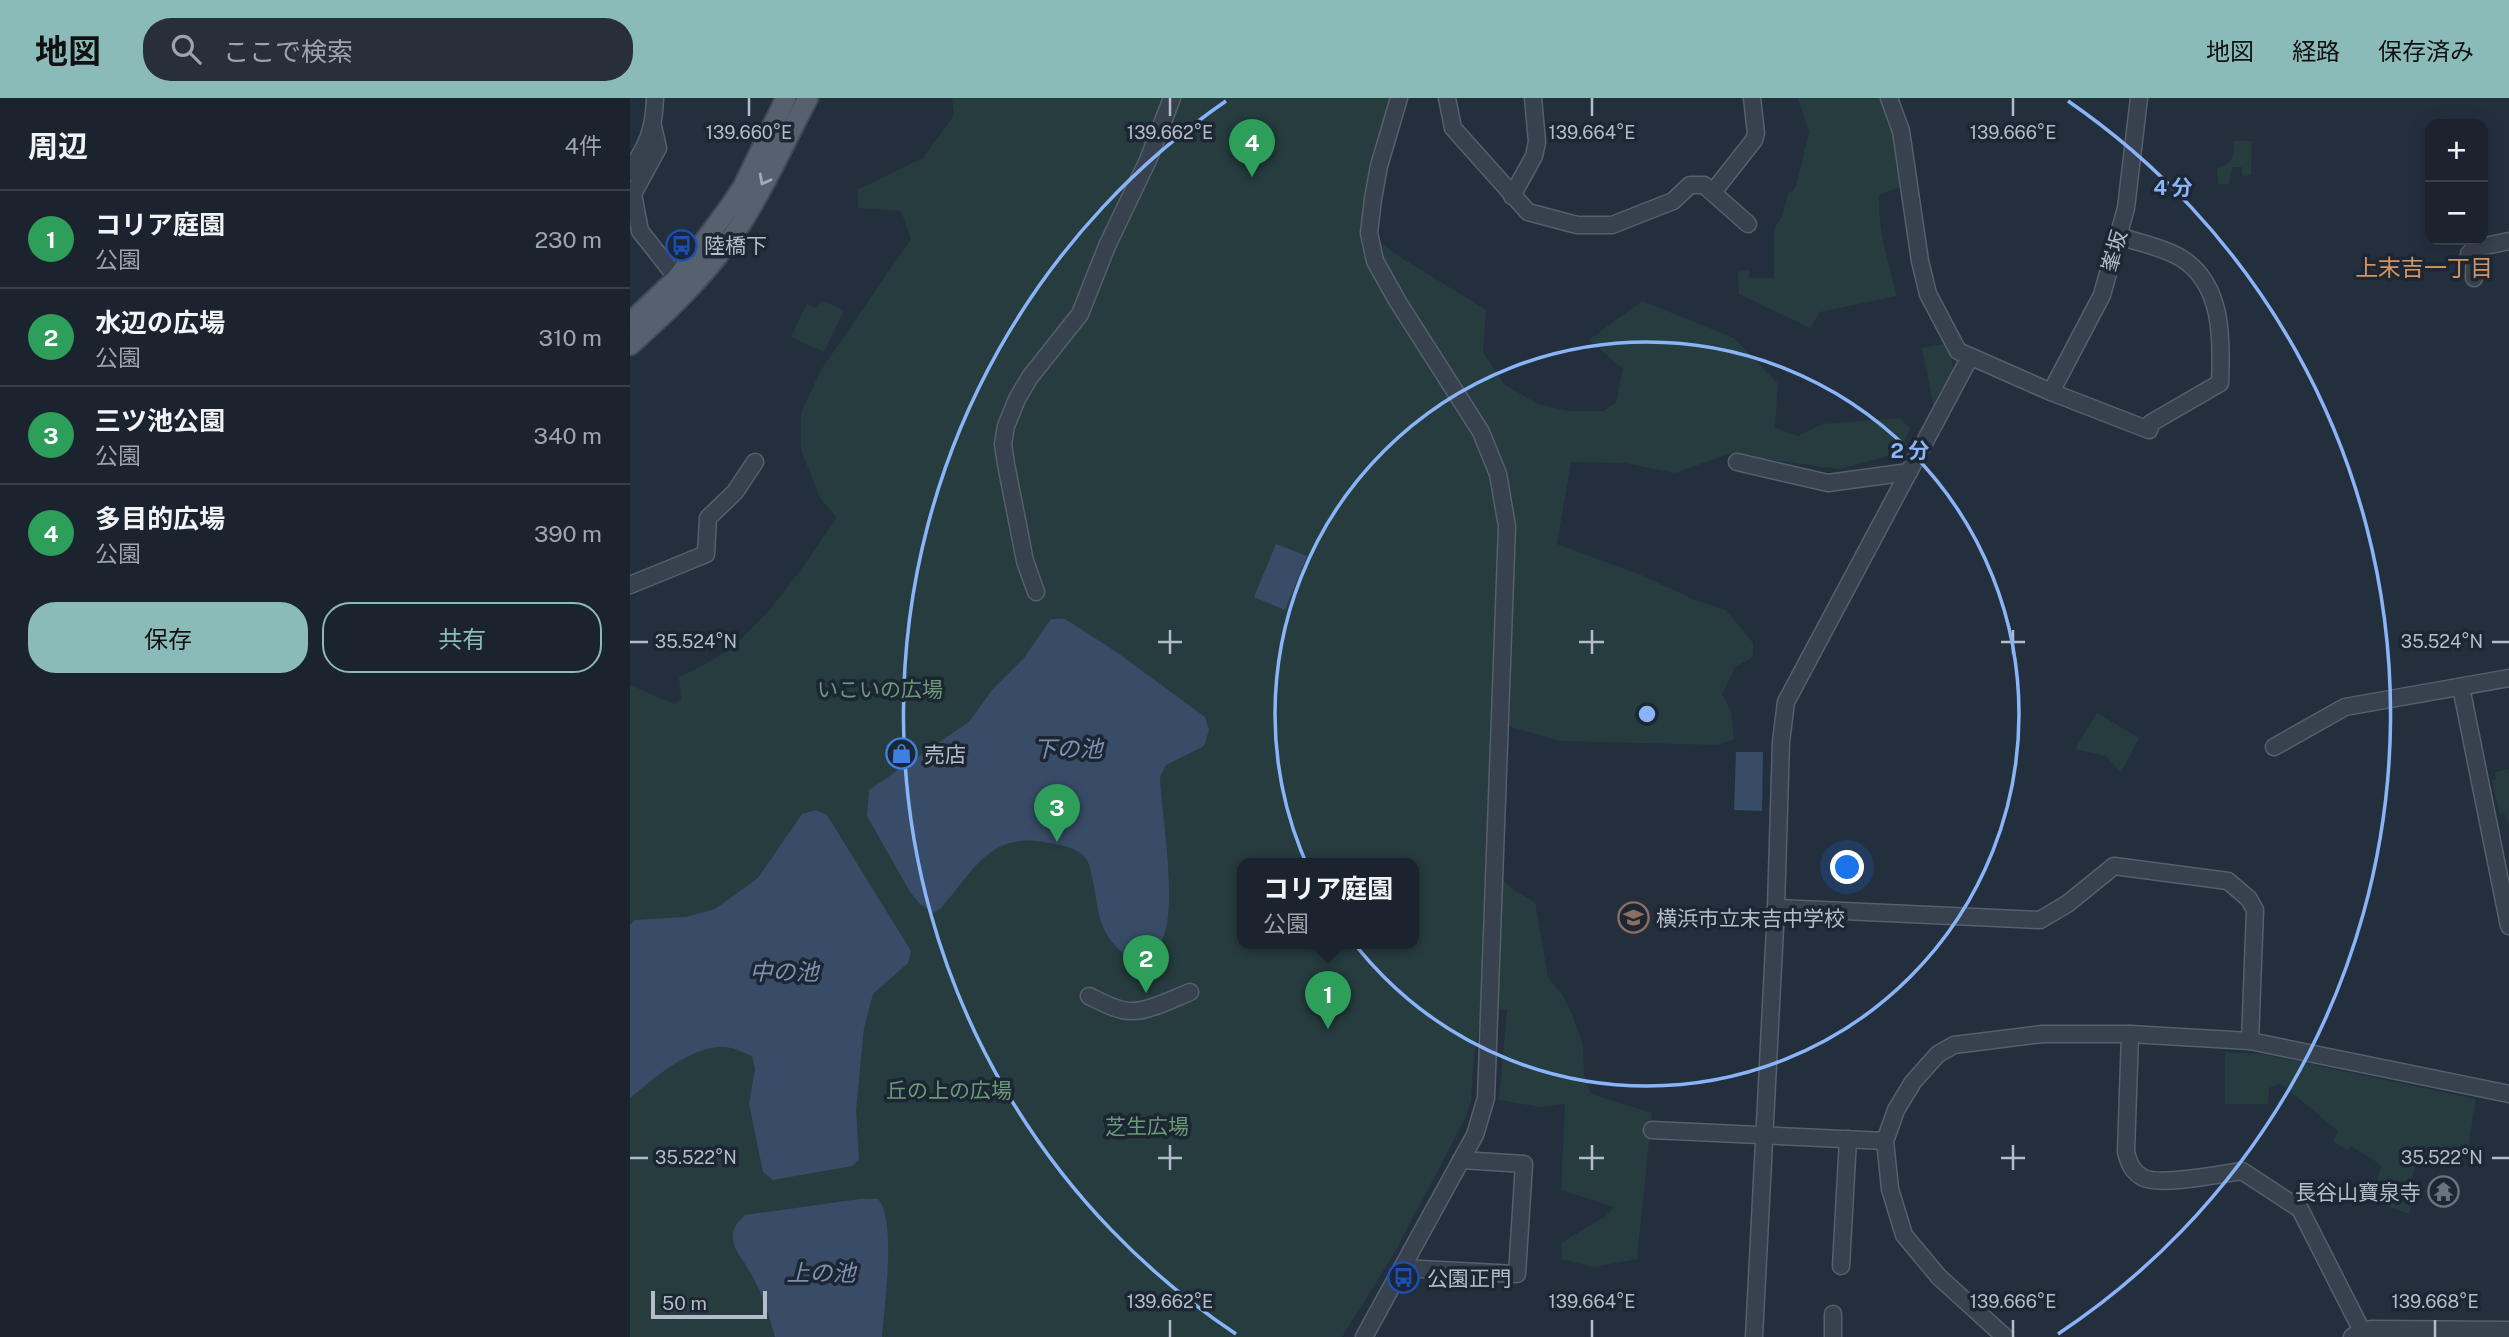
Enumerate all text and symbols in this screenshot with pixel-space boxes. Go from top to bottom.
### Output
search box [143,18,633,81]
icon: search [167,30,205,68]
text: 地図 [35,32,101,70]
text: ここで検索 [223,36,353,67]
text: 地図 [2206,37,2254,65]
text: 経路 [2292,37,2340,65]
text: 保存済み [2378,37,2474,65]
pin: 4 [1229,119,1275,177]
map controls [2425,119,2488,245]
button: + [2425,119,2488,182]
text: 139.660°E [706,122,792,143]
text: 139.662°E [1127,122,1213,143]
text: 139.664°E [1549,122,1635,143]
text: 139.666°E [1970,122,2056,143]
text: 周辺 [28,128,88,164]
text: 4件 [565,132,602,159]
one-way arrow [759,173,772,185]
text: 4 分 [2153,175,2193,200]
button: − [2425,182,2488,245]
text: コリア庭園 [95,209,225,240]
text: 1 [46,226,56,253]
text: 230 m [534,226,602,253]
street label: 峯坂 [2096,227,2132,275]
bus stop icon: 陸橋下 [664,228,698,262]
place label: 陸橋下 [704,233,767,258]
text: 公園 [95,246,141,273]
district label: 上末吉一丁目 [2355,254,2493,281]
text: 水辺の広場 [95,307,225,338]
text: 2 [44,324,58,351]
text: 310 m [539,324,602,351]
text: 公園 [95,344,141,371]
text: 三ツ池公園 [95,405,225,436]
text: 3 [43,422,59,449]
text: 340 m [534,422,602,449]
text: 2 分 [1890,438,1930,463]
text: 公園 [95,442,141,469]
text: 多目的広場 [95,503,225,534]
text: 4 [43,520,59,547]
text: 390 m [534,520,602,547]
text: 公園 [95,540,141,567]
button: 保存 [28,602,308,673]
button: 共有 [322,602,602,673]
text: 35.524°N [655,631,737,652]
text: 35.524°N [2401,631,2483,652]
park label: いこいの広場 [817,677,943,702]
centre of rings [1635,702,1659,726]
water label: 下の池 [1034,735,1105,762]
shop icon: 売店 [884,737,918,771]
place label: 売店 [924,742,966,767]
pin: 3 [1034,784,1080,842]
your location [1830,850,1864,884]
popup [1237,858,1419,949]
text: コリア庭園 [1263,873,1393,904]
school or university icon: 横浜市立末吉中学校 [1616,901,1650,935]
place label: 横浜市立末吉中学校 [1656,906,1845,931]
text: 公園 [1263,910,1309,937]
pin: 2 [1123,935,1169,993]
water label: 中の池 [750,958,821,985]
pin: 1 [1305,971,1351,1029]
park label: 丘の上の広場 [886,1078,1012,1103]
park label: 芝生広場 [1105,1114,1189,1139]
text: 35.522°N [655,1147,737,1168]
text: 35.522°N [2401,1147,2483,1168]
temple icon: 長谷山寶泉寺 [2427,1175,2461,1209]
place label: 長谷山寶泉寺 [2295,1180,2421,1205]
water label: 上の池 [787,1259,858,1286]
bus stop icon: 公園正門 [1387,1261,1421,1295]
place label: 公園正門 [1427,1266,1511,1291]
scale bar [651,1288,766,1320]
text: 139.662°E [1127,1291,1213,1312]
text: 139.664°E [1549,1291,1635,1312]
text: 139.666°E [1970,1291,2056,1312]
text: 139.668°E [2391,1291,2479,1312]
text: 50 m [662,1292,707,1314]

